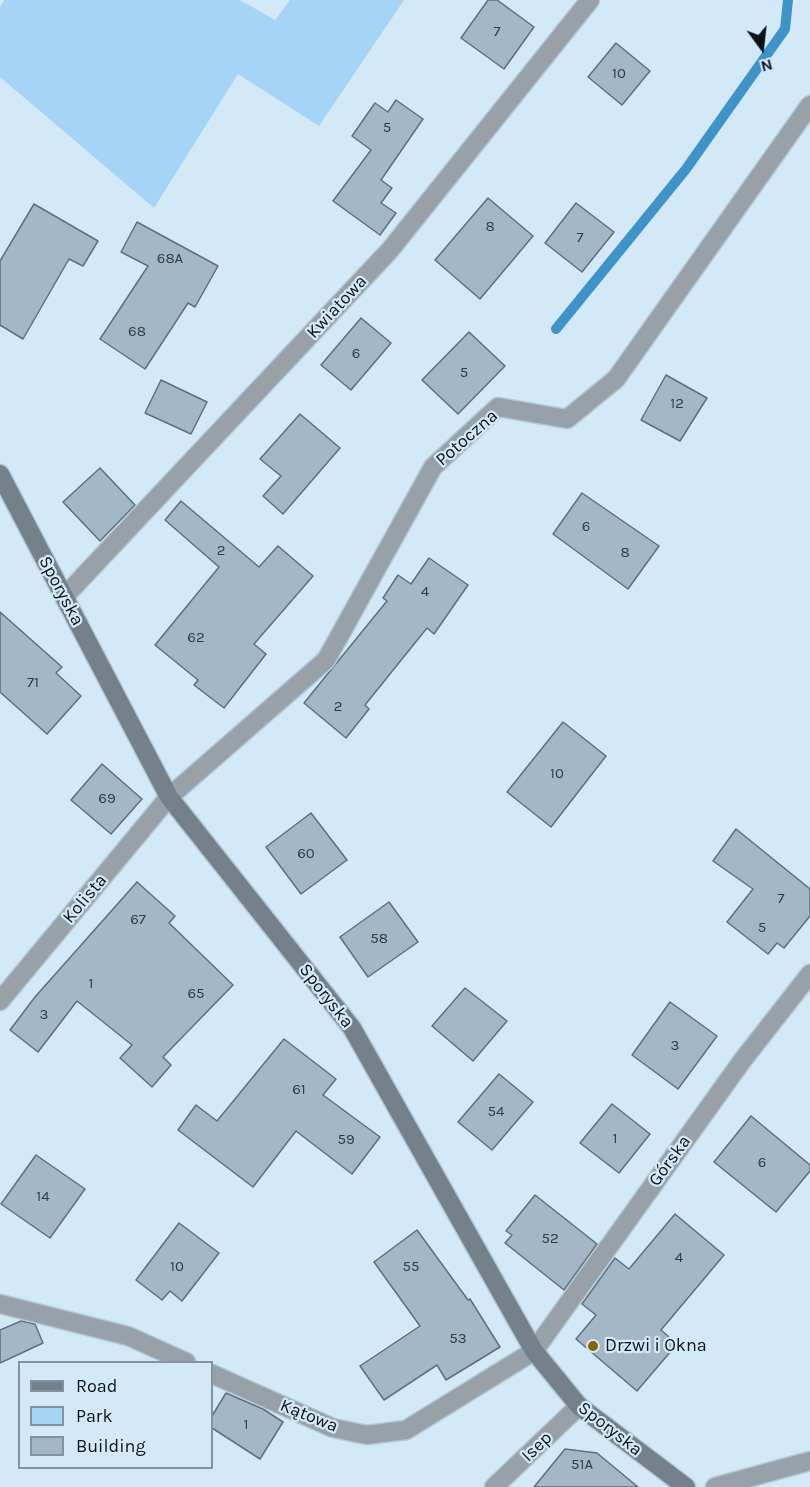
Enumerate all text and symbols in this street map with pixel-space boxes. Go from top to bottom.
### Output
north arrow [732,18,792,78]
house number: 7 [493,23,501,41]
text: N [759,55,775,77]
house number: 10 [612,65,626,83]
house number: 5 [383,119,391,137]
house number: 8 [485,218,495,236]
house number: 7 [576,229,584,247]
house number: 68A [157,250,183,268]
street label: Kwiatowa [302,271,372,343]
house number: 68 [128,323,146,341]
house number: 6 [352,345,360,363]
house number: 5 [460,364,468,382]
house number: 12 [670,395,684,413]
street label: Potoczna [432,405,502,471]
house number: 6 [582,518,590,536]
house number: 2 [217,542,225,560]
house number: 8 [620,544,630,562]
street label: Sporyska [34,553,88,629]
house number: 4 [421,583,429,601]
house number: 62 [187,629,205,647]
house number: 71 [27,674,39,692]
house number: 2 [334,698,342,716]
house number: 10 [550,765,564,783]
house number: 69 [98,790,116,808]
house number: 60 [297,845,315,863]
street label: Kolista [58,870,112,928]
house number: 7 [777,890,785,908]
house number: 67 [130,911,146,929]
house number: 5 [758,919,766,937]
house number: 58 [370,930,388,948]
street label: Sporyska [294,960,358,1032]
house number: 1 [89,975,93,993]
house number: 65 [187,985,205,1003]
house number: 3 [40,1006,48,1024]
house number: 3 [671,1037,679,1055]
house number: 61 [292,1081,306,1099]
house number: 54 [488,1103,504,1121]
house number: 1 [613,1130,617,1148]
house number: 59 [337,1131,355,1149]
street label: Górska [644,1131,696,1191]
house number: 6 [758,1154,766,1172]
house number: 14 [36,1188,50,1206]
house number: 52 [541,1230,559,1248]
house number: 4 [675,1249,683,1267]
house number: 10 [170,1258,184,1276]
house number: 55 [403,1258,419,1276]
house number: 53 [449,1330,467,1348]
place label: Drzwi i Okna [605,1335,707,1357]
marker: Drzwi i Okna [586,1339,600,1353]
legend [18,1361,213,1469]
text: Road [76,1375,117,1397]
street label: Kątowa [277,1395,341,1437]
street label: Sporyska [574,1397,646,1461]
text: Park [76,1405,113,1427]
house number: 1 [244,1416,248,1434]
street label: Isep [517,1427,557,1467]
text: Building [76,1435,146,1457]
house number: 51A [571,1456,593,1474]

